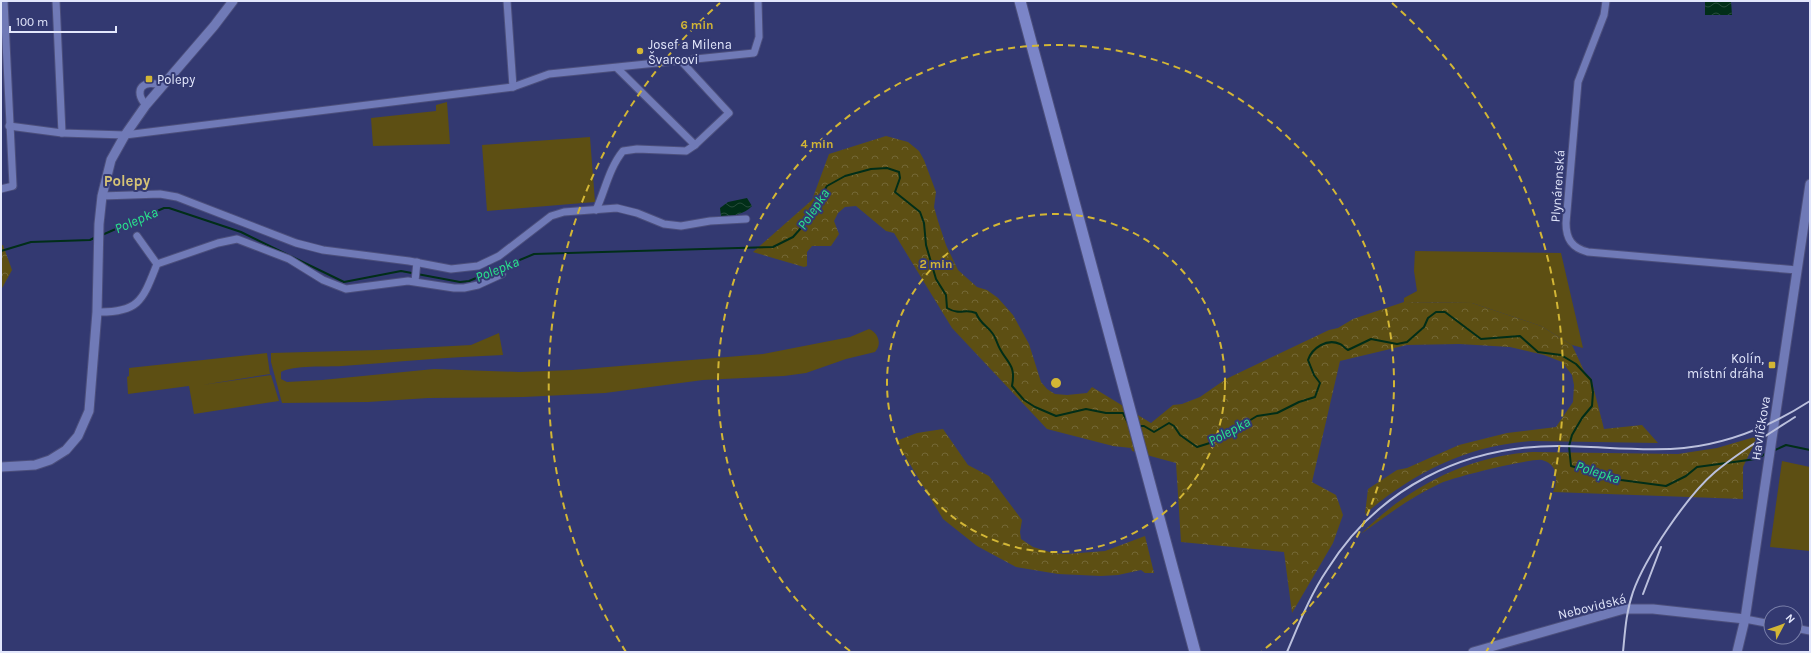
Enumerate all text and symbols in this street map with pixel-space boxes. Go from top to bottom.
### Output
scale bar [10,8,116,34]
text: 100 m [16,15,48,29]
text: 6 min [680,18,714,32]
place label: Josef a Milena Švarcovi [648,37,732,67]
marker: Josef a Milena Švarcovi [635,46,645,56]
place label: Polepy [157,72,195,87]
marker: Polepy [144,74,154,84]
text: 4 min [801,137,833,151]
street label: Plynárenská [1547,149,1568,223]
district label: Polepy [104,172,151,190]
water label: Polepka [794,186,833,233]
water label: Polepka [112,203,160,237]
water label: Polepka [473,253,521,286]
text: 2 min [919,257,953,271]
place label: Kolín, místní dráha [1687,351,1764,381]
marker: Kolín, místní dráha [1767,360,1777,370]
centre of rings [1049,376,1063,390]
street label: Havlíčkova [1748,395,1773,461]
water label: Polepka [1205,413,1253,450]
water label: Polepka [1574,457,1622,488]
street label: Nebovidská [1556,591,1628,622]
north arrow [1763,605,1803,645]
text: N [1783,612,1798,626]

